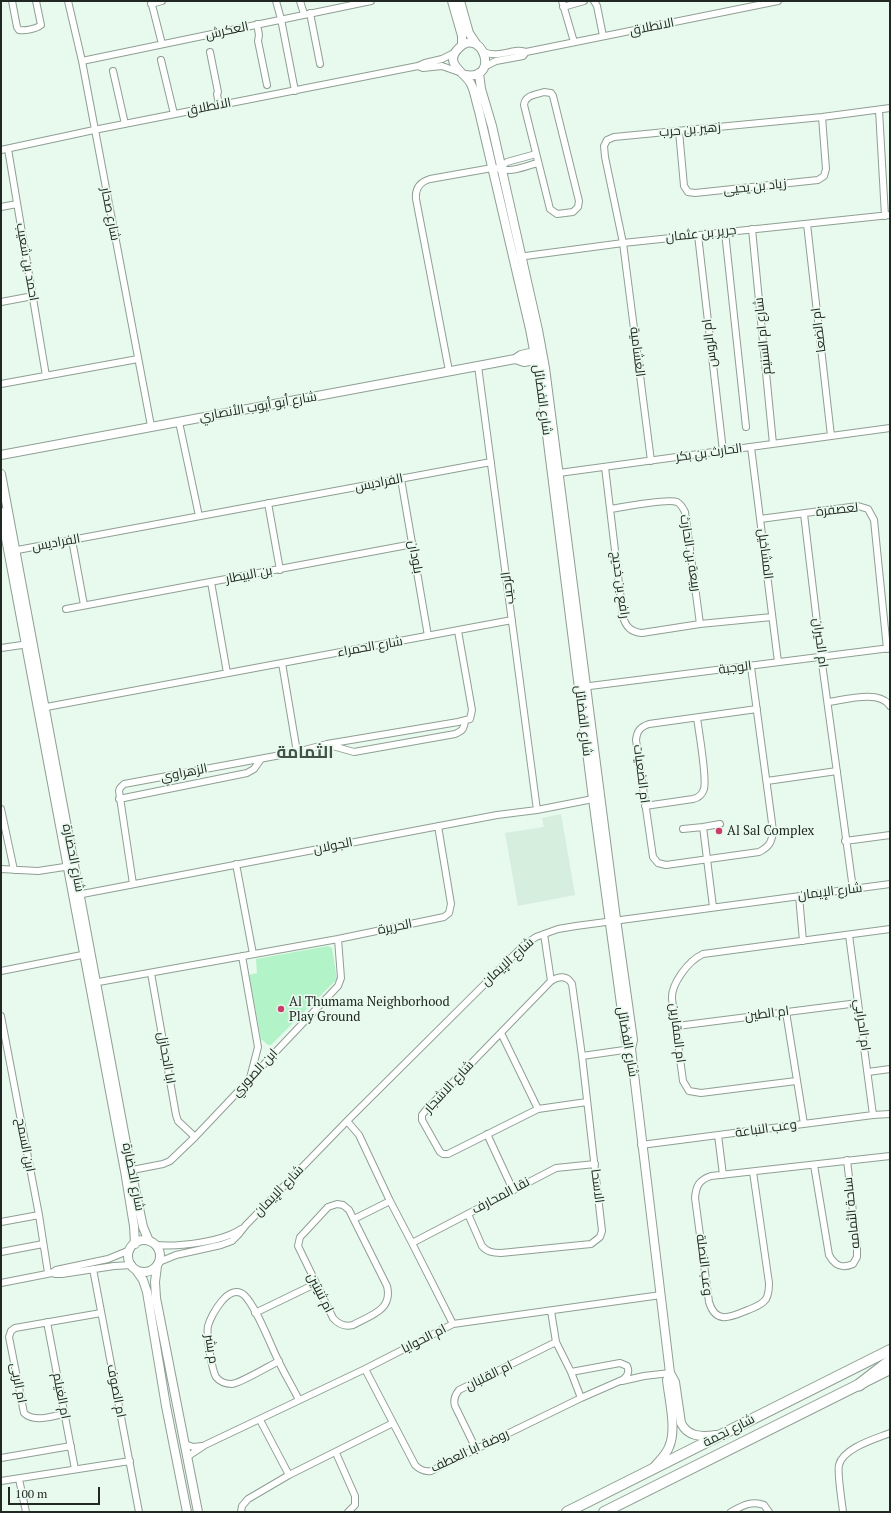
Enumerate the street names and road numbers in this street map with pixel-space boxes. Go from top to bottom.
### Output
street label: الانطلاق [628,15,676,39]
street label: العكرش [204,19,250,43]
street label: الانطلاق [185,95,233,119]
street label: زهير بن حرب [659,120,721,140]
street label: زياد بن يحيى [723,176,787,198]
street label: شارع صحار [97,186,123,242]
street label: احمد بن شعيب [12,222,42,302]
street label: جرير بن عثمان [665,223,737,245]
street label: شارع ام السنيم [751,297,775,375]
street label: ام الضعا [809,307,829,353]
street label: ام الروس [699,318,721,368]
street label: الغشامية [626,326,648,378]
street label: شارع الفضائل [529,364,555,436]
street label: شارع أبو أيوب الأنصاري [198,389,318,425]
street label: الحارث بن بكر [675,441,743,465]
street label: الفراديس [354,471,404,495]
street label: لعصفرة [815,500,859,520]
street label: ربيعة بن الحارث [676,513,704,593]
street label: المشاخيل [754,528,776,580]
street label: الفراديس [31,531,81,555]
street label: بلودان [404,539,426,575]
street label: رافع بن خديج [608,550,632,620]
street label: بن البيطار [224,563,274,587]
street label: الرحيب [498,571,518,605]
street label: ام الحيران [809,617,831,669]
street label: شارع الحمراء [336,634,404,660]
street label: الوجبة [718,658,752,678]
street label: شارع الفضائل [571,685,595,757]
street label: ام الضعيات [630,744,652,804]
street label: الزهراوي [159,761,209,785]
street label: شارع الحضارة [59,823,87,893]
street label: الجولان [312,835,354,857]
street label: شارع الإيمان [797,880,863,904]
street label: الحريرة [376,916,414,938]
street label: شارع الإيمان [479,934,537,990]
street label: ام الحرابي [851,998,873,1052]
street label: ام المقارين [666,1002,688,1064]
street label: ام الطين [744,1004,790,1024]
street label: شارع الفضائل [613,1006,641,1078]
street label: ابا الجحازل [154,1031,178,1085]
street label: ابن الصوري [229,1046,281,1100]
street label: شارع الاشجار [421,1058,477,1116]
street label: ابن السمح [12,1117,38,1173]
street label: وعب النباعة [734,1117,798,1141]
street label: شارع الحضارة [119,1142,147,1212]
street label: شارع الإيمان [251,1162,307,1220]
street label: الاسحا [587,1168,607,1204]
street label: نقا المحارف [469,1174,533,1218]
street label: ساحة الثمامه [840,1176,864,1250]
street label: وعب النصلة [692,1233,716,1297]
street label: ام ثنيتين [303,1270,337,1316]
street label: ام الحوايا [399,1321,449,1357]
street label: م بشر [201,1333,221,1365]
street label: ام القلبان [463,1358,515,1394]
street label: ام الربى [6,1362,30,1404]
street label: ام الصوف [103,1363,129,1419]
street label: ام الغيلم [49,1372,73,1420]
street label: شارع نجمة [701,1411,757,1451]
street label: روضة ابا العطف [428,1426,512,1476]

